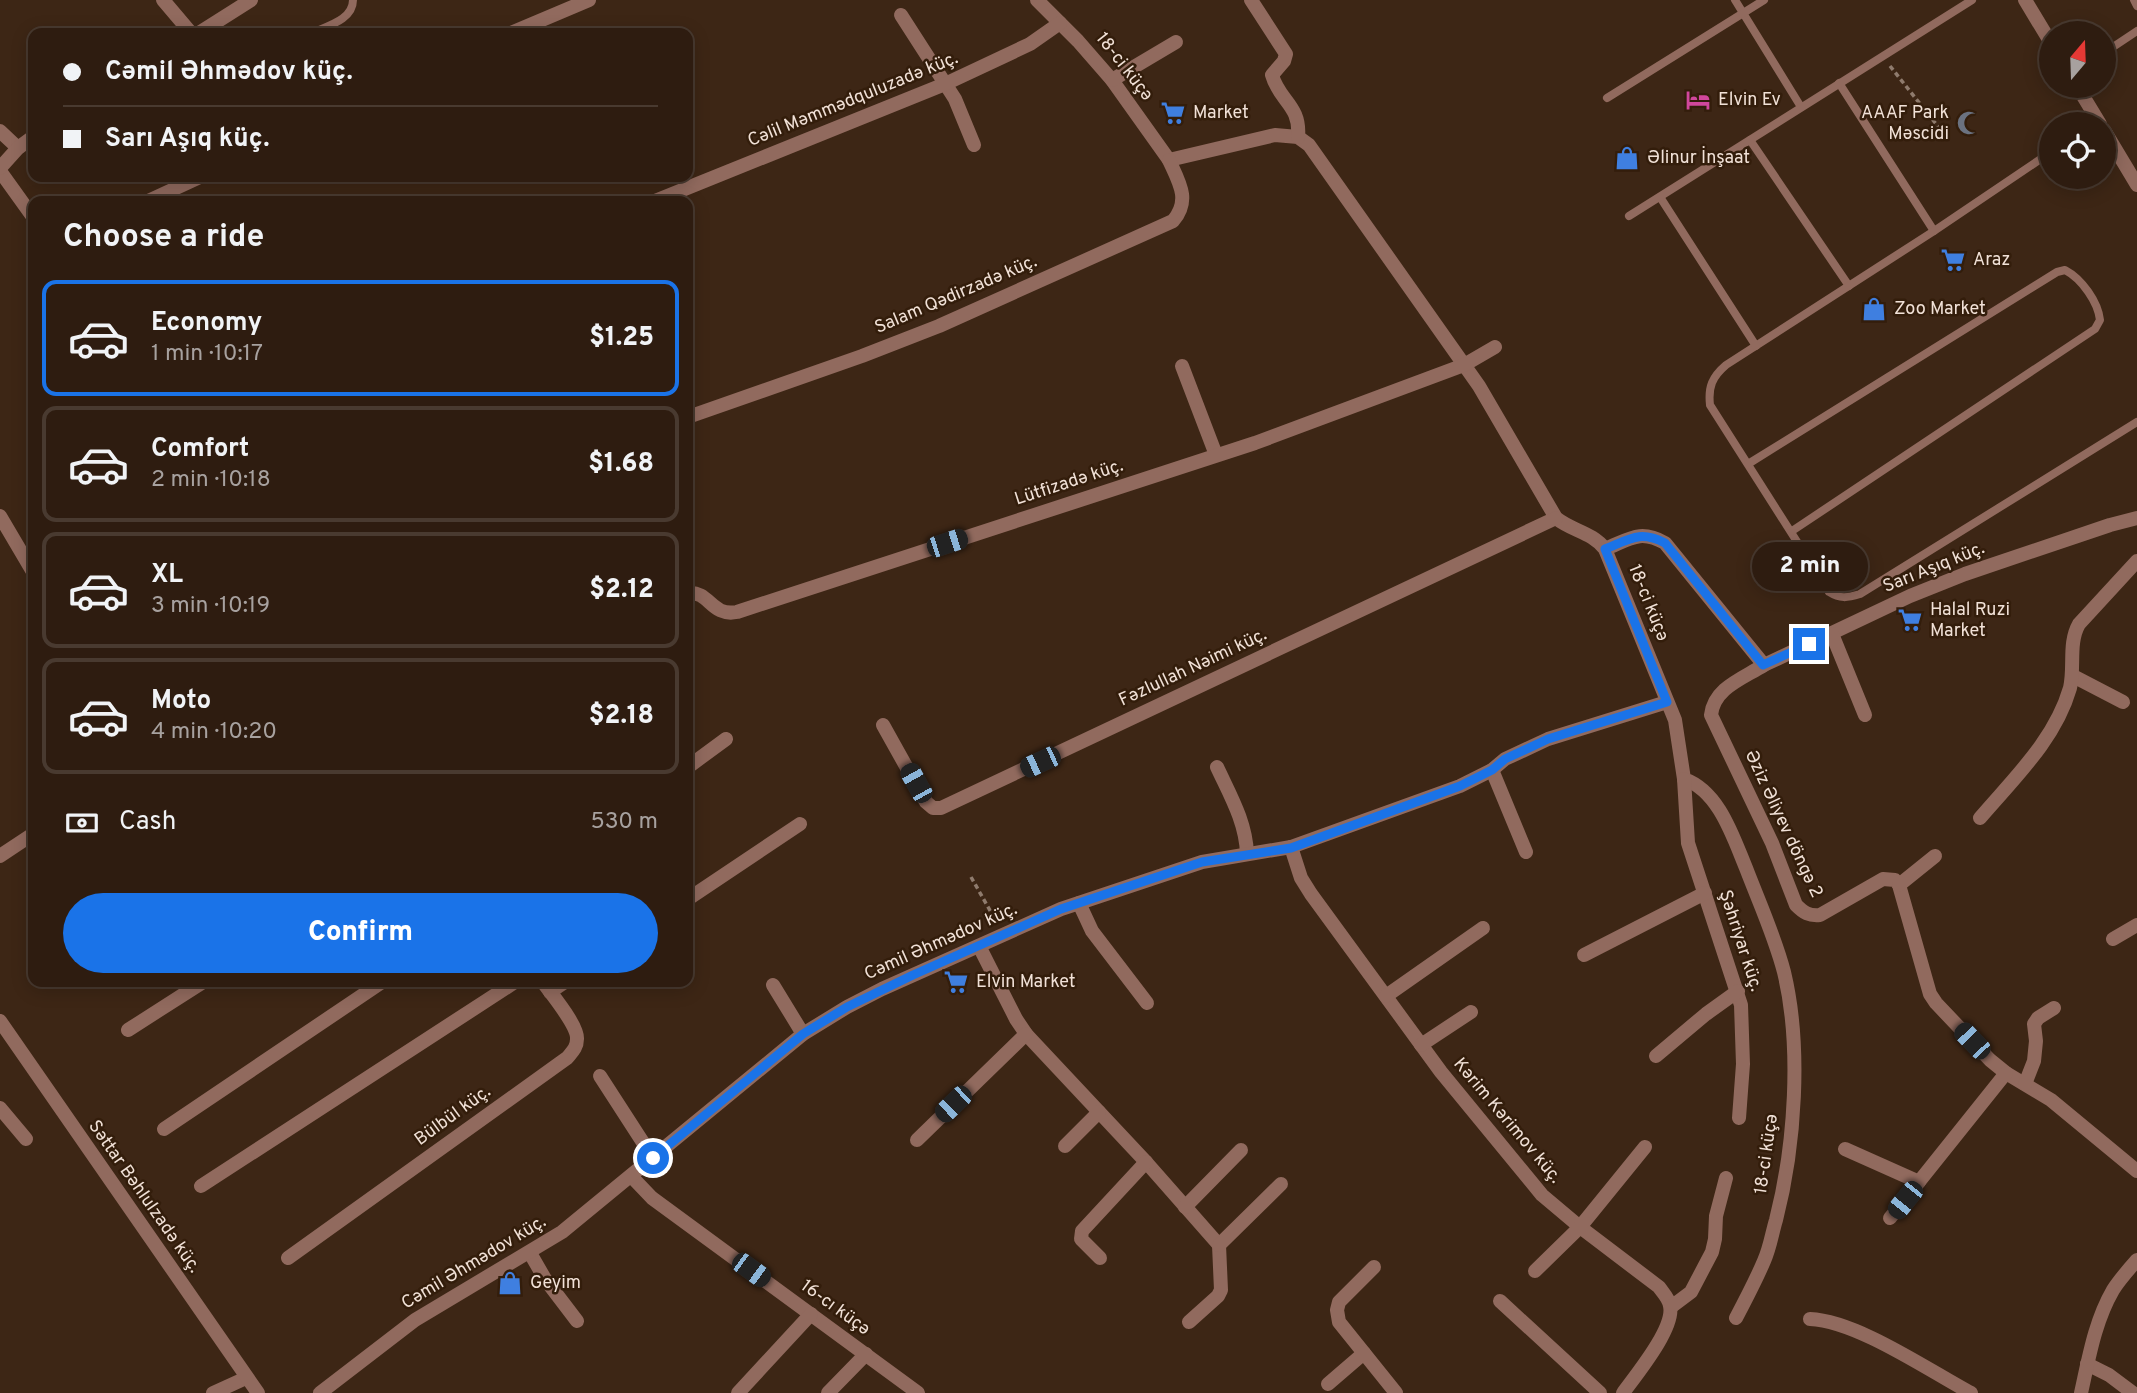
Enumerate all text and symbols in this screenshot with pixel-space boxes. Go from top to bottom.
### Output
north arrow [2039,21,2116,98]
map controls [2039,21,2116,189]
street label: 18-ci küçə [1090,28,1158,106]
street label: Cəlil Məmmədquluzadə küç. [744,47,962,153]
text: Cəmil Əhmədov küç. [105,56,353,89]
hotel icon: Elvin Ev [1684,86,1712,114]
place label: Elvin Ev [1718,89,1781,112]
supermarket icon: Market [1159,99,1187,127]
place label: Market [1193,102,1249,125]
place label: AAAF Park Məscidi [1861,102,1949,146]
mosque icon: AAAF Park Məscidi [1955,109,1983,137]
button: locate [2039,112,2116,189]
text: Sarı Aşıq küç. [105,123,270,156]
shop icon: Əlinur İnşaat [1613,144,1641,172]
place label: Əlinur İnşaat [1647,145,1750,170]
text: Choose a ride [63,218,264,258]
supermarket icon: Araz [1939,246,1967,274]
place label: Araz [1973,249,2010,272]
street label: Salam Qədirzadə küç. [871,250,1041,340]
shop icon: Zoo Market [1860,295,1888,323]
place label: Zoo Market [1894,298,1986,321]
icon: car [67,307,130,370]
text: Economy [151,307,262,340]
text: $1.25 [589,322,654,355]
text: 1 min · 10:17 [151,340,263,369]
icon: car [67,433,130,496]
text: Comfort [151,433,249,466]
text: $1.68 [588,448,654,481]
street label: Lütfizadə küç. [1012,455,1126,511]
text: 2 min · 10:18 [151,466,271,495]
car [924,527,971,559]
street label: Sarı Aşıq küç. [1880,537,1988,599]
callout: 2 min [1751,542,1867,592]
text: 2 min [1780,552,1840,581]
icon: car [67,559,130,622]
text: XL [151,559,183,592]
street label: 18-ci küçə [1622,561,1674,645]
text: $2.12 [589,574,654,607]
text: 3 min · 10:19 [151,592,270,621]
place label: Halal Ruzi Market [1930,599,2010,643]
supermarket icon: Halal Ruzi Market [1896,606,1924,634]
street label: Fəzlullah Nəimi küç. [1115,624,1271,712]
route end [1793,628,1825,660]
icon: car [67,685,130,748]
text: Moto [151,685,211,718]
text: $2.18 [589,700,654,733]
text: 4 min · 10:20 [151,718,277,747]
car [1017,744,1064,780]
street label: Əziz Əliyev döngə 2 [1739,746,1827,902]
car [897,760,936,806]
icon: cash [63,804,101,842]
text: Cash [119,806,176,839]
text: 530 m [590,808,658,837]
street label: Şəhriyar küç. [1713,887,1767,995]
button: Confirm [63,893,658,973]
street label: Cəmil Əhmədov küç. [861,898,1021,986]
supermarket icon: Elvin Market [942,968,970,996]
place label: Elvin Market [976,971,1076,994]
car [1950,1019,1995,1063]
street label: Kərim Kərimov küç. [1448,1053,1566,1189]
street label: Bülbül küç. [410,1081,496,1151]
car [931,1082,976,1126]
street label: 18-ci küçə [1750,1112,1784,1196]
street label: Səttar Bəhlulzadə küç. [83,1116,205,1278]
route start [637,1142,669,1174]
car [1884,1177,1927,1223]
street label: Cəmil Əhmədov küç. [397,1211,551,1315]
car [728,1249,775,1291]
shop icon: Geyim [496,1269,524,1297]
place label: Geyim [530,1272,581,1295]
street label: 16-cı küçə [796,1275,874,1341]

